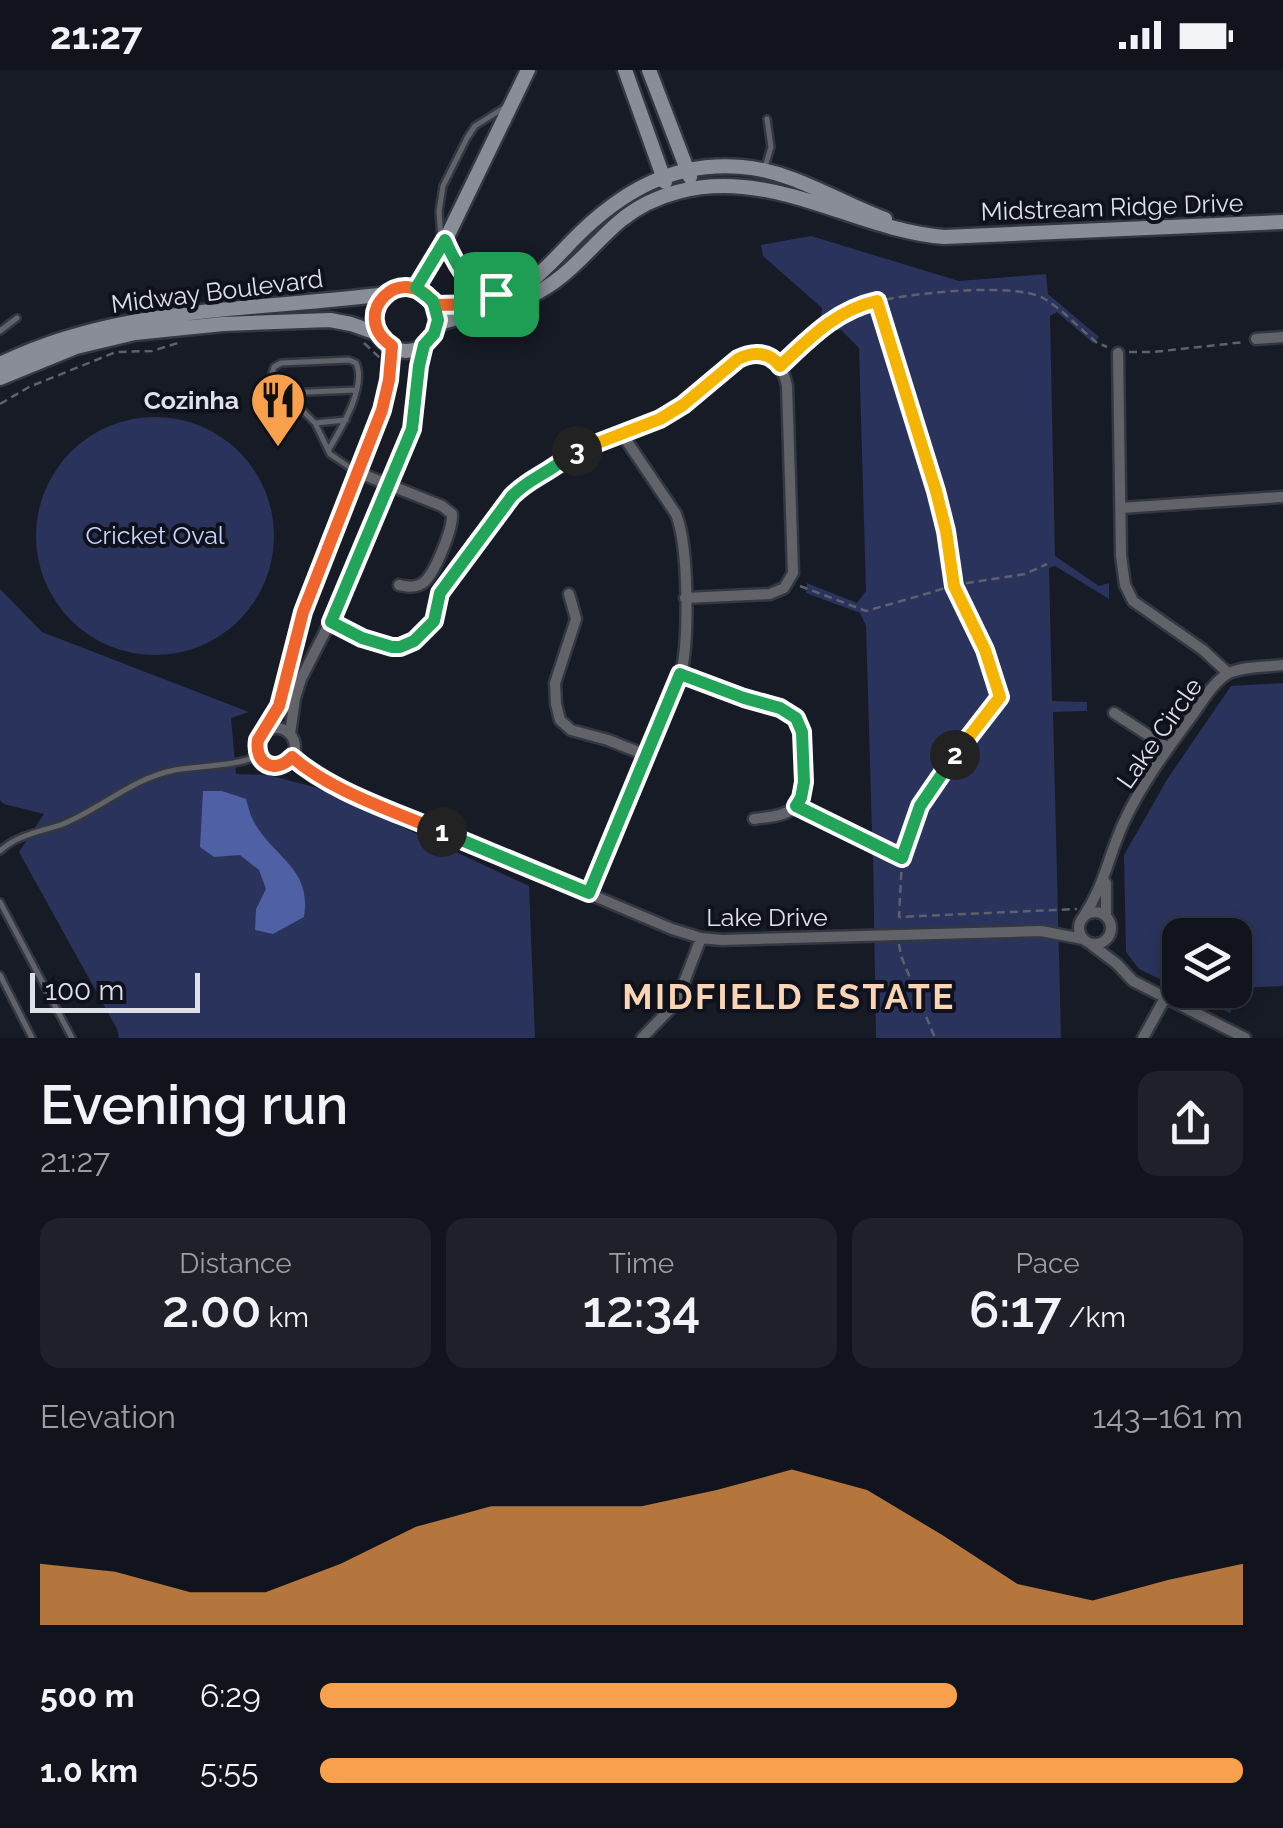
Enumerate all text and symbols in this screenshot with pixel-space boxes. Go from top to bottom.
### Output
text: 21:27 [50,13,142,58]
street label: Midstream Ridge Drive [980,187,1244,227]
pin [454,252,539,337]
street label: Midway Boulevard [109,263,325,319]
icon: arrive [469,267,524,322]
restaurant icon: Cozinha [248,370,308,449]
place label: Cozinha [144,385,239,415]
pin: 3 [552,426,602,476]
text: 3 [569,434,585,467]
park label: Cricket Oval [85,520,225,550]
street label: Lake Circle [1110,672,1208,794]
pin: 2 [930,730,980,780]
text: 2 [947,738,963,771]
pin: 1 [417,807,467,857]
text: 1 [435,815,449,848]
street label: Lake Drive [706,902,828,932]
map controls [1162,918,1252,1008]
button: layers [1162,918,1252,1008]
scale bar [30,968,200,1013]
text: 100 m [45,974,124,1007]
district label: MIDFIELD ESTATE [622,976,956,1017]
button: share [1138,1071,1243,1176]
text: Evening run [40,1072,348,1137]
text: 21:27 [40,1142,110,1179]
text: Distance [179,1247,292,1280]
text: Time [609,1247,674,1280]
text: Pace [1015,1247,1080,1280]
text: 2.00 [162,1280,261,1339]
text: 12:34 [583,1280,700,1339]
text: 6:17 [969,1280,1061,1339]
text: km [261,1301,309,1334]
text: /km [1061,1301,1126,1334]
text: Elevation [40,1398,176,1435]
text: 143–161 m [1092,1398,1243,1435]
text: 500 m [40,1677,135,1714]
text: 6:29 [200,1677,261,1714]
text: 1.0 km [40,1752,138,1789]
text: 5:55 [200,1752,258,1789]

